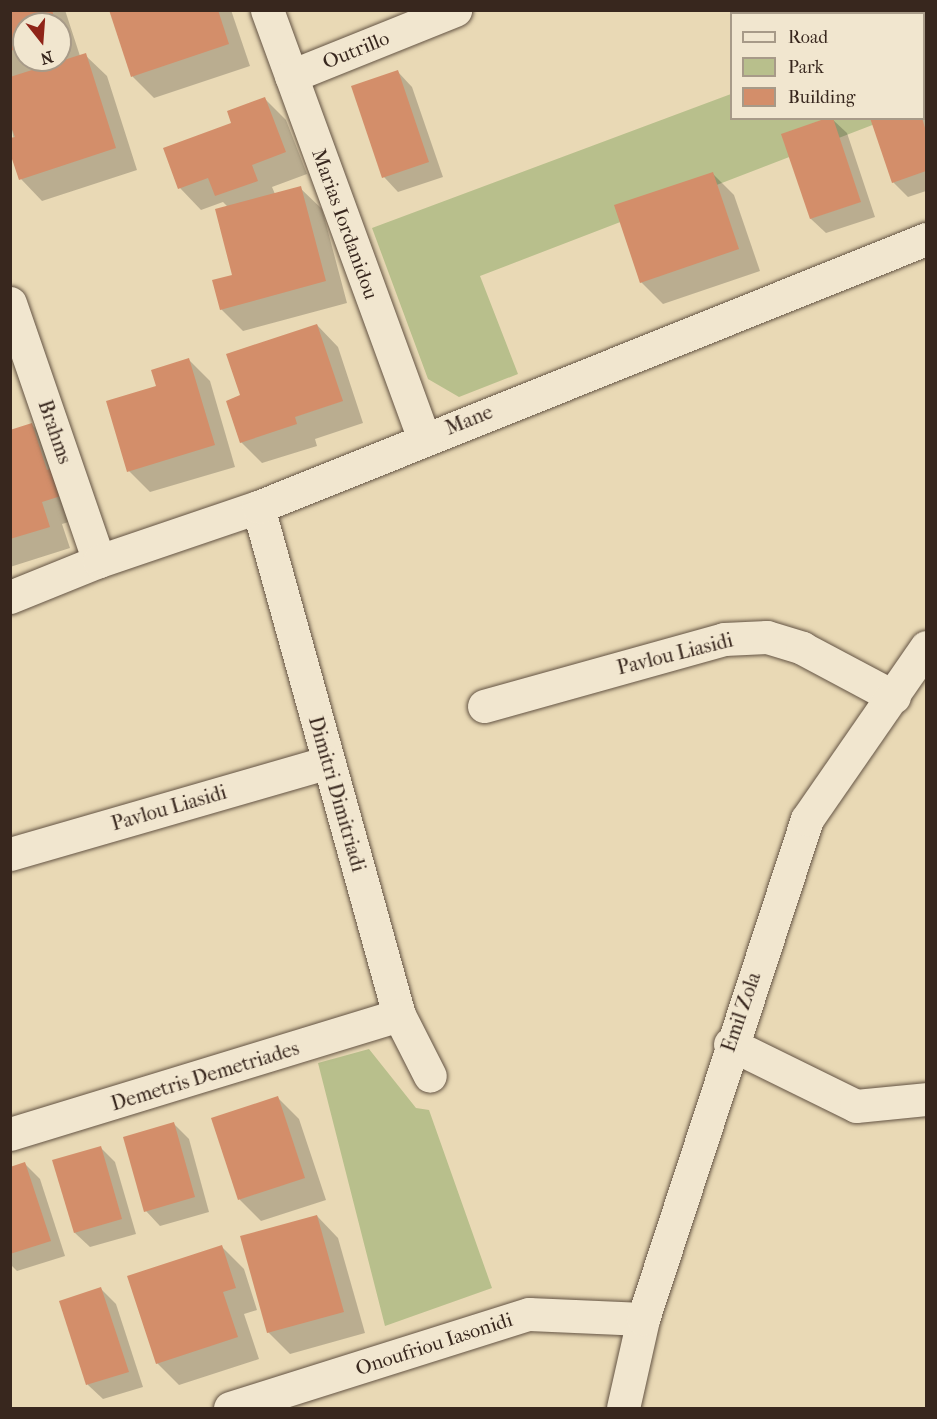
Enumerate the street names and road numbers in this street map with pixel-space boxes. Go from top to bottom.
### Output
street label: Outrillo [319,26,393,74]
street label: Marias Iordanidou [307,145,383,303]
street label: Brahms [33,397,77,467]
street label: Mane [442,400,496,440]
street label: Pavlou Liasidi [614,628,736,680]
street label: Dimitri Dimitriadi [303,714,371,874]
street label: Pavlou Liasidi [109,780,229,836]
street label: Emil Zola [716,969,766,1055]
street label: Demetris Demetriades [108,1036,302,1116]
street label: Onoufriou Iasonidi [352,1307,516,1381]

